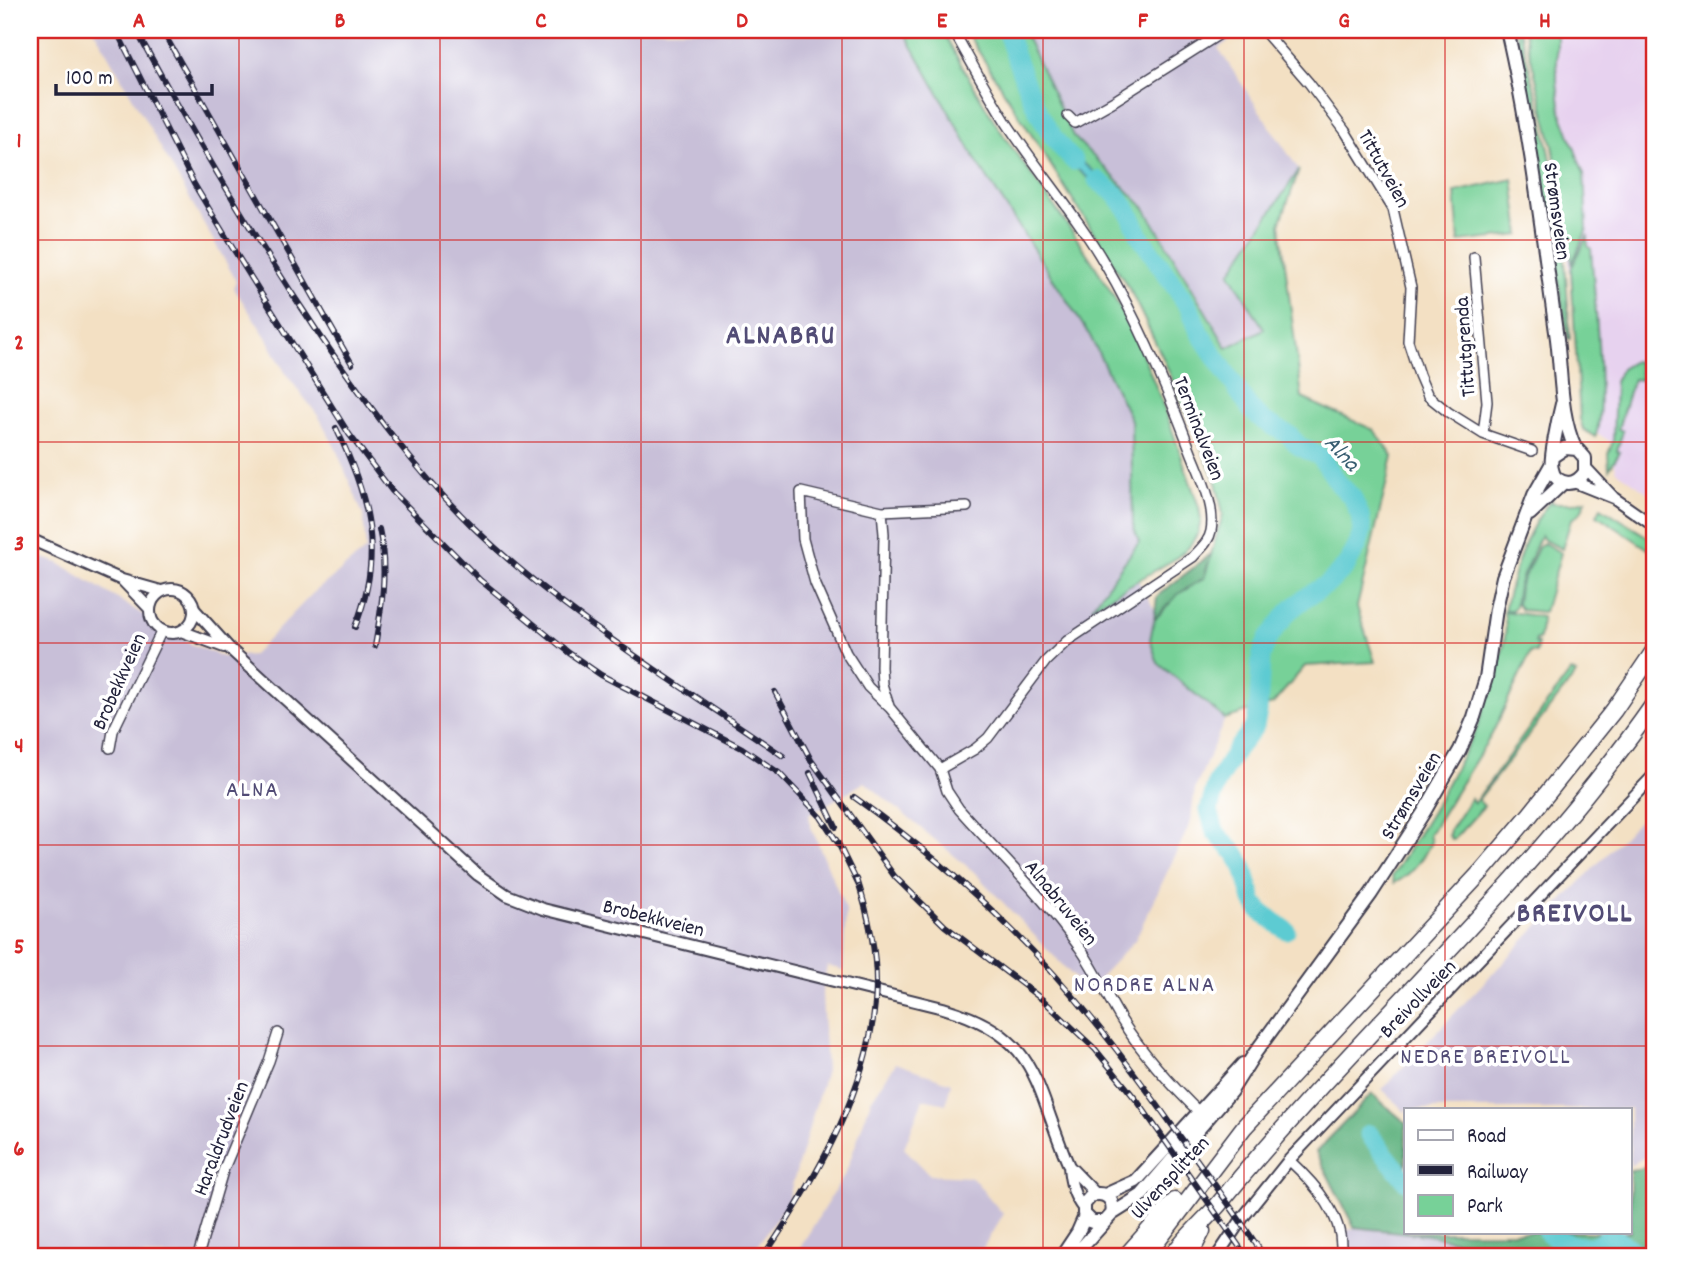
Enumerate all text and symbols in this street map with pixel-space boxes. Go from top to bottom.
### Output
text: A [133,6,145,39]
text: B [335,6,346,39]
text: C [535,6,547,39]
text: D [736,6,748,39]
text: E [937,6,948,39]
text: F [1138,6,1149,39]
text: G [1338,6,1350,39]
text: H [1539,6,1551,39]
scale bar [56,52,212,96]
text: 100 m [66,65,113,95]
street label: Tittutveien [1349,125,1416,214]
text: 1 [16,126,22,159]
street label: Strømsveien [1533,161,1577,262]
street label: Tittutgrenda [1448,295,1485,398]
district label: ALNABRU [726,318,836,358]
text: 2 [14,328,24,361]
street label: Terminalveien [1164,373,1231,485]
water label: Alna [1315,429,1367,481]
text: 3 [14,529,24,562]
street label: Brobekkveien [86,629,155,736]
text: 4 [14,731,24,764]
street label: Strømsveien [1374,747,1451,846]
district label: ALNA [226,775,280,808]
street label: Alnabruveien [1016,855,1104,953]
street label: Brobekkveien [599,893,707,947]
district label: BREIVOLL [1517,896,1633,936]
text: 5 [14,932,24,965]
street label: Breivollveien [1374,954,1465,1046]
district label: NORDRE ALNA [1074,970,1216,1003]
district label: NEDRE BREIVOLL [1400,1042,1572,1075]
street label: Haraldrudveien [187,1077,258,1201]
legend [1404,1108,1632,1234]
text: Road [1467,1123,1506,1153]
street label: Ulvensplitten [1125,1131,1218,1228]
text: 6 [13,1134,25,1167]
text: Railway [1467,1159,1528,1189]
text: Park [1467,1193,1503,1223]

